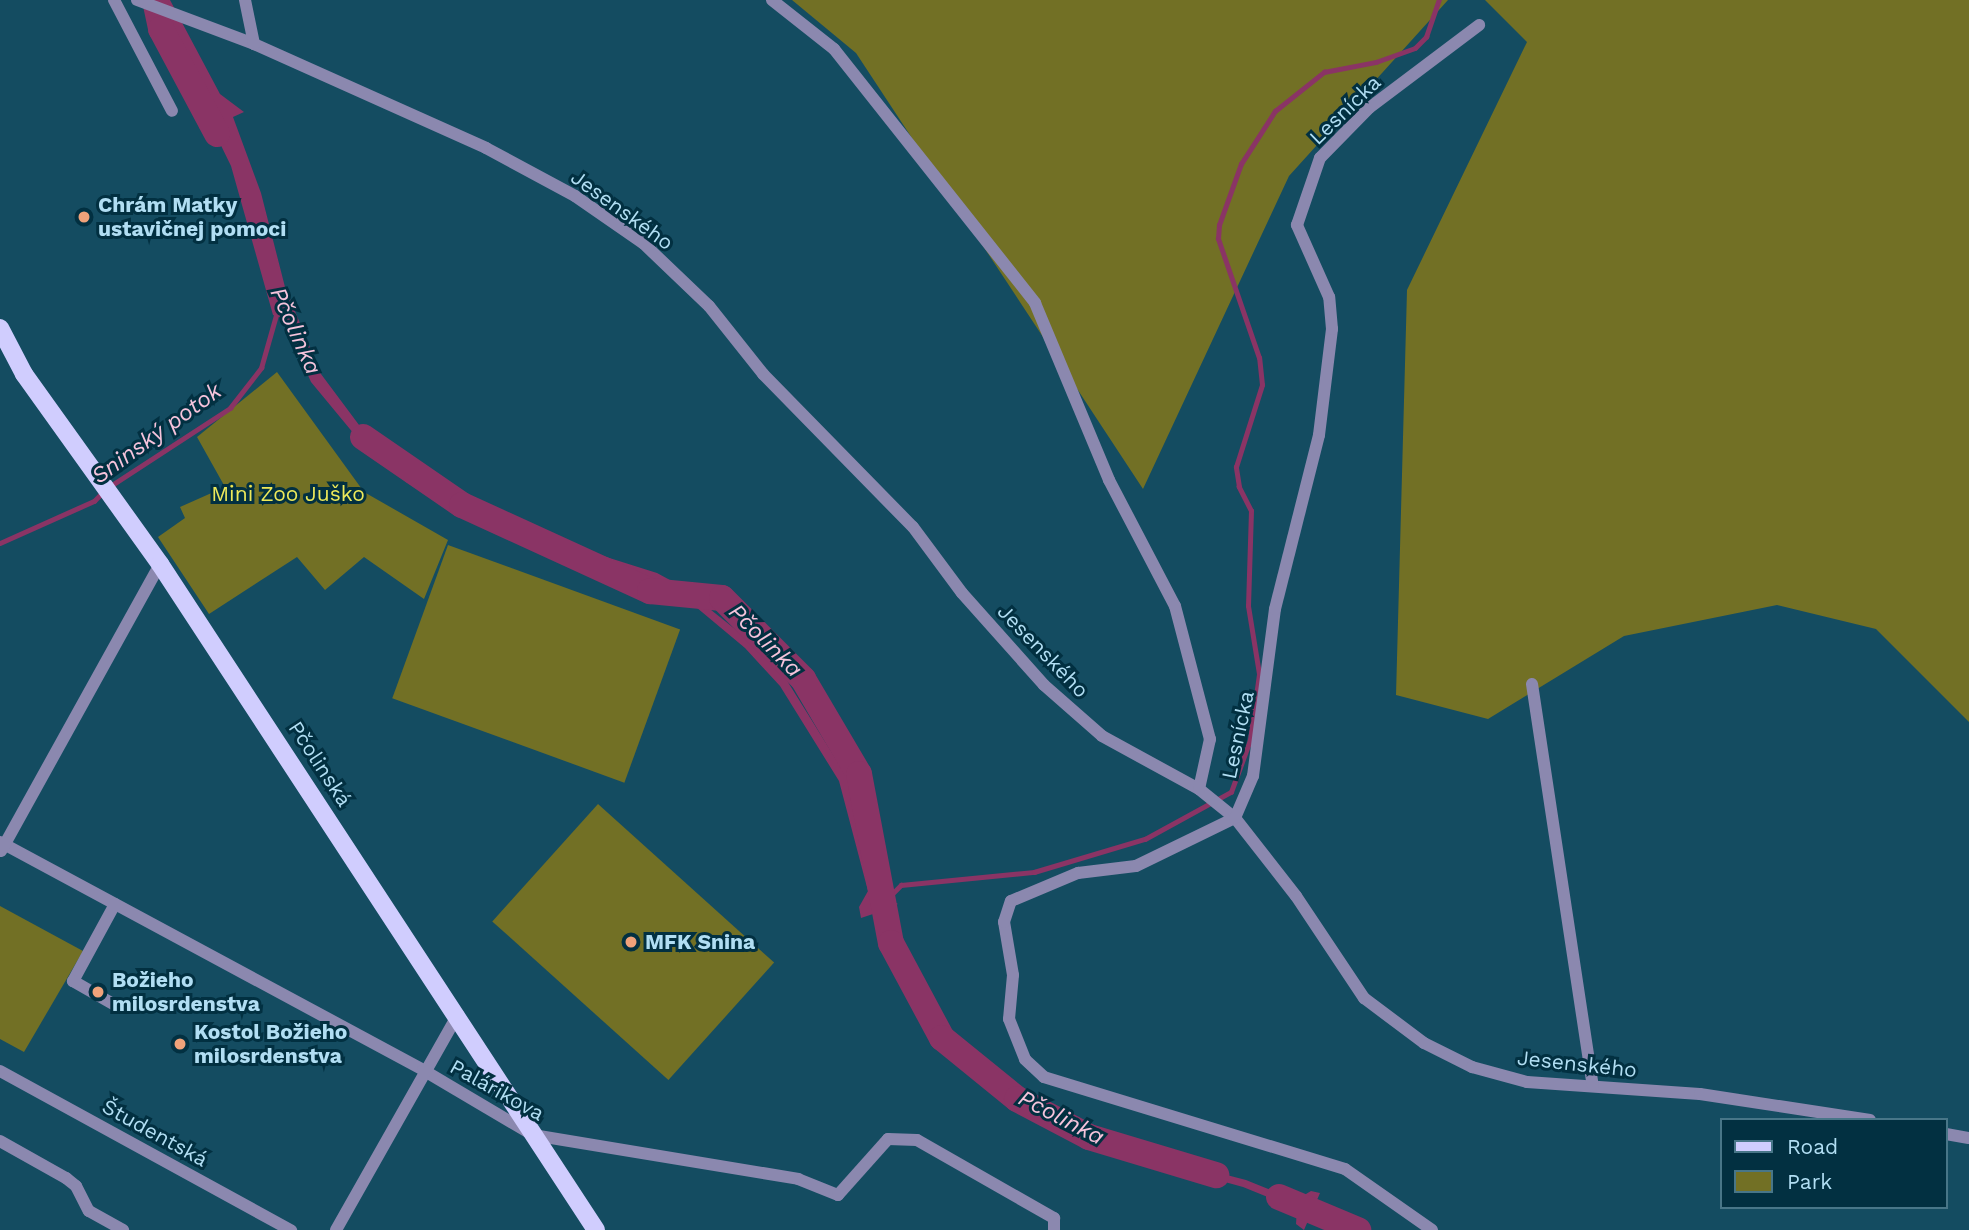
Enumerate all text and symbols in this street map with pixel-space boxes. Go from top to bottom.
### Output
street label: Lesnícka [1304,70,1386,150]
street label: Jesenského [566,164,678,256]
place label: Chrám Matky ustavičnej pomoci [98,192,286,242]
marker: Chrám Matky ustavičnej pomoci [76,209,92,225]
water label: Pčolinka [264,283,326,379]
water label: Sninský potok [86,377,228,491]
park label: Mini Zoo Juško [211,481,365,507]
water label: Pčolinka [722,598,808,684]
street label: Jesenského [992,599,1094,703]
street label: Lesnícka [1216,689,1260,781]
street label: Pčolinská [283,717,357,811]
place label: MFK Snina [645,929,755,955]
marker: MFK Snina [623,934,639,950]
place label: Božieho milosrdenstva [112,967,260,1017]
marker: Božieho milosrdenstva [90,984,106,1000]
place label: Kostol Božieho milosrdenstva [194,1019,348,1069]
marker: Kostol Božieho milosrdenstva [172,1036,188,1052]
street label: Jesenského [1516,1045,1638,1083]
street label: Palárikova [445,1054,549,1126]
water label: Pčolinka [1013,1085,1109,1151]
street label: Študentská [98,1094,212,1172]
legend [1720,1118,1948,1209]
text: Road [1787,1134,1838,1159]
text: Park [1787,1169,1832,1194]

